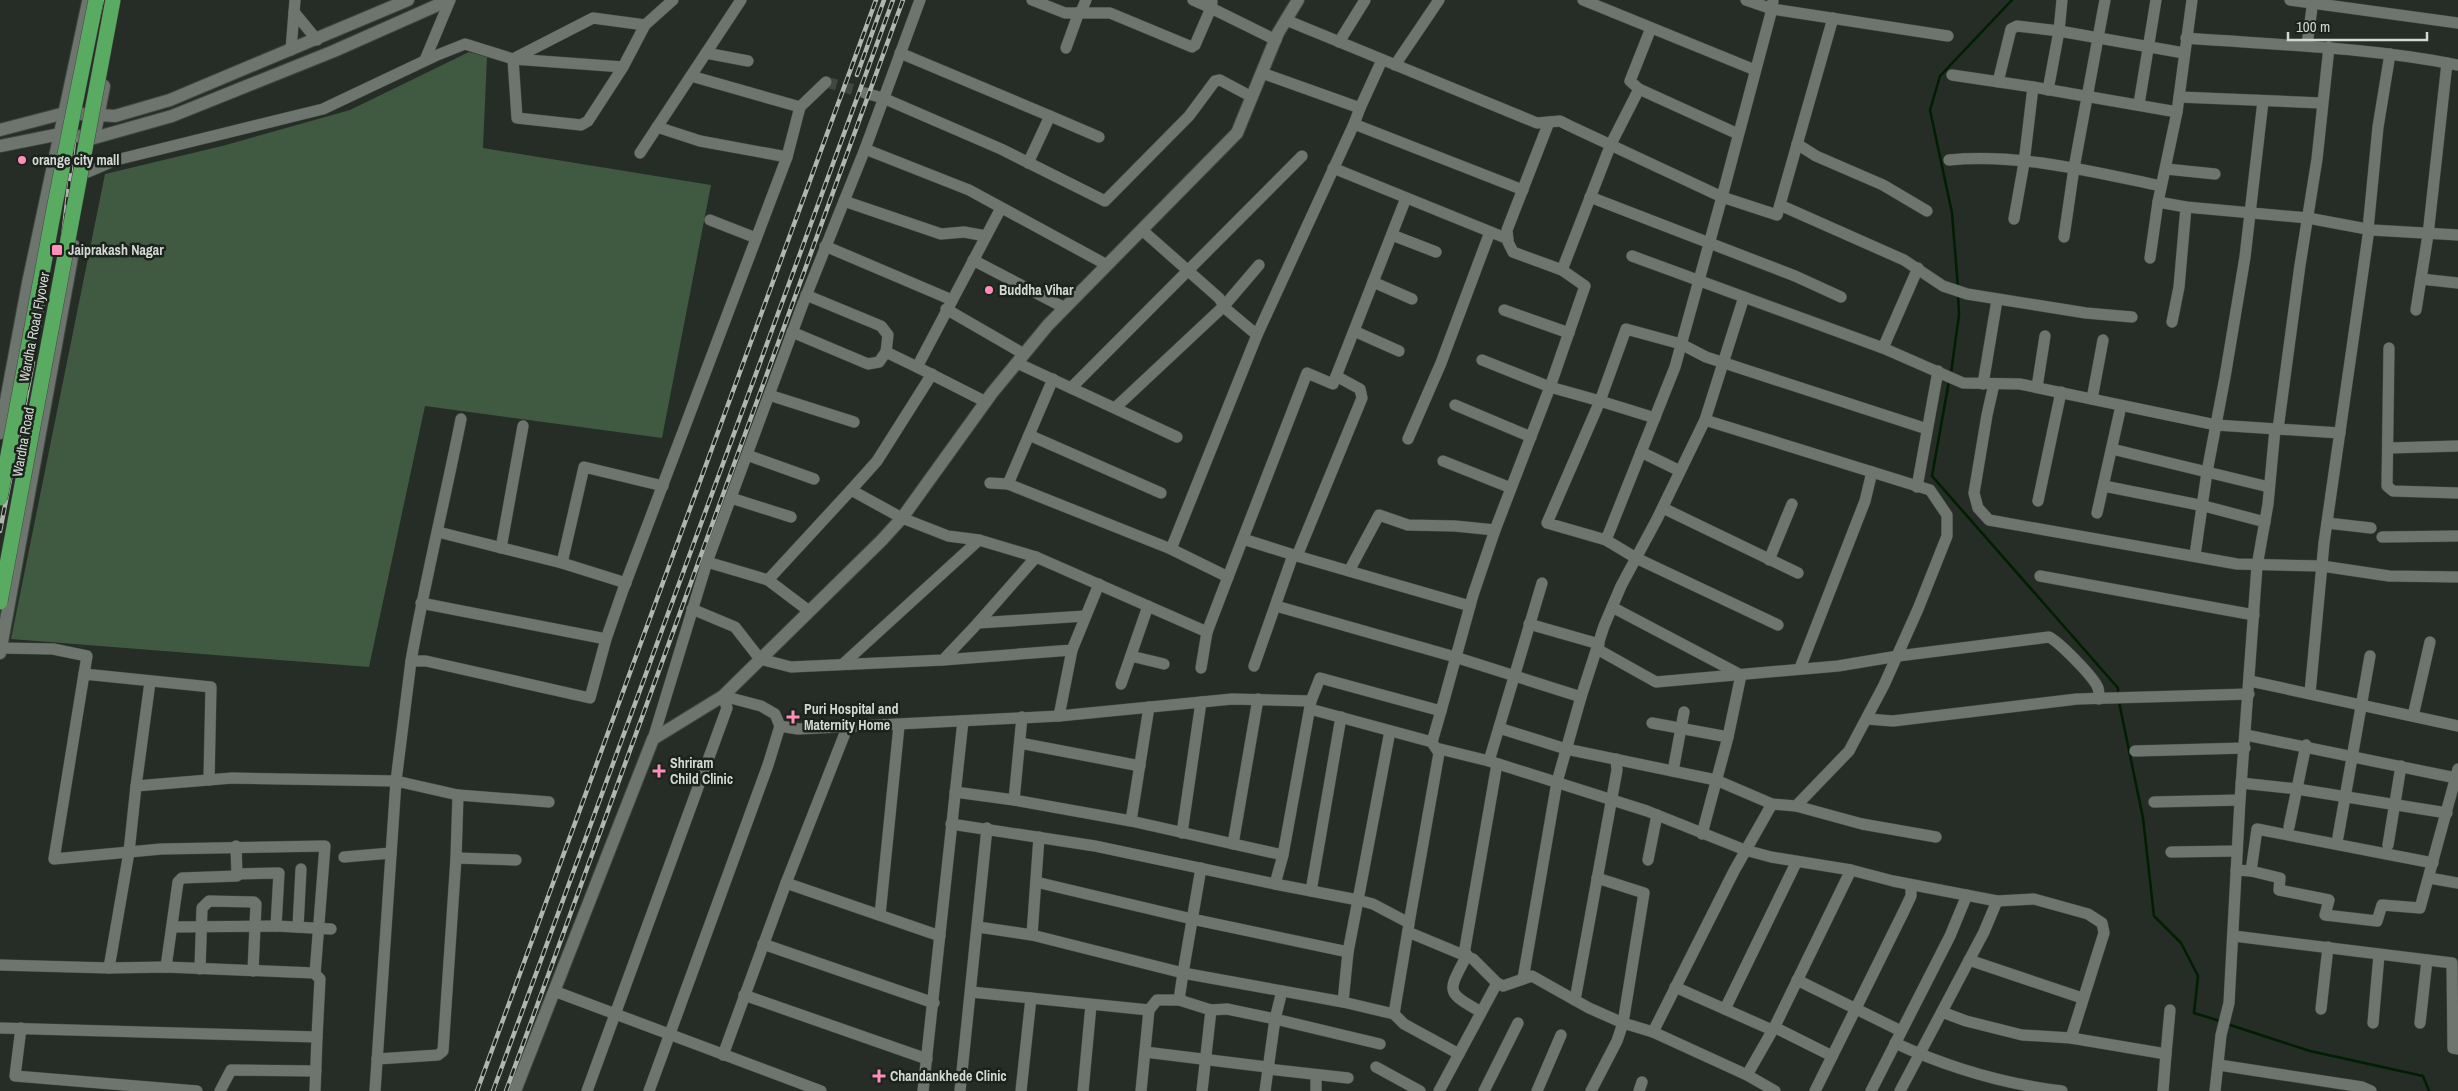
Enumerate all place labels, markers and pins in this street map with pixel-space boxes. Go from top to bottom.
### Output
place label: orange city mall [32,151,119,169]
marker: orange city mall [16,154,28,166]
place label: Jaiprakash Nagar [68,241,164,259]
marker: Jaiprakash Nagar [50,243,64,257]
place label: Buddha Vihar [999,281,1074,299]
marker: Buddha Vihar [983,284,995,296]
place label: Puri Hospital and Maternity Home [804,700,898,734]
marker: Puri Hospital and Maternity Home [786,710,800,724]
place label: Shriram Child Clinic [670,754,733,788]
marker: Shriram Child Clinic [652,764,666,778]
place label: Chandankhede Clinic [890,1067,1007,1085]
marker: Chandankhede Clinic [872,1069,886,1083]

